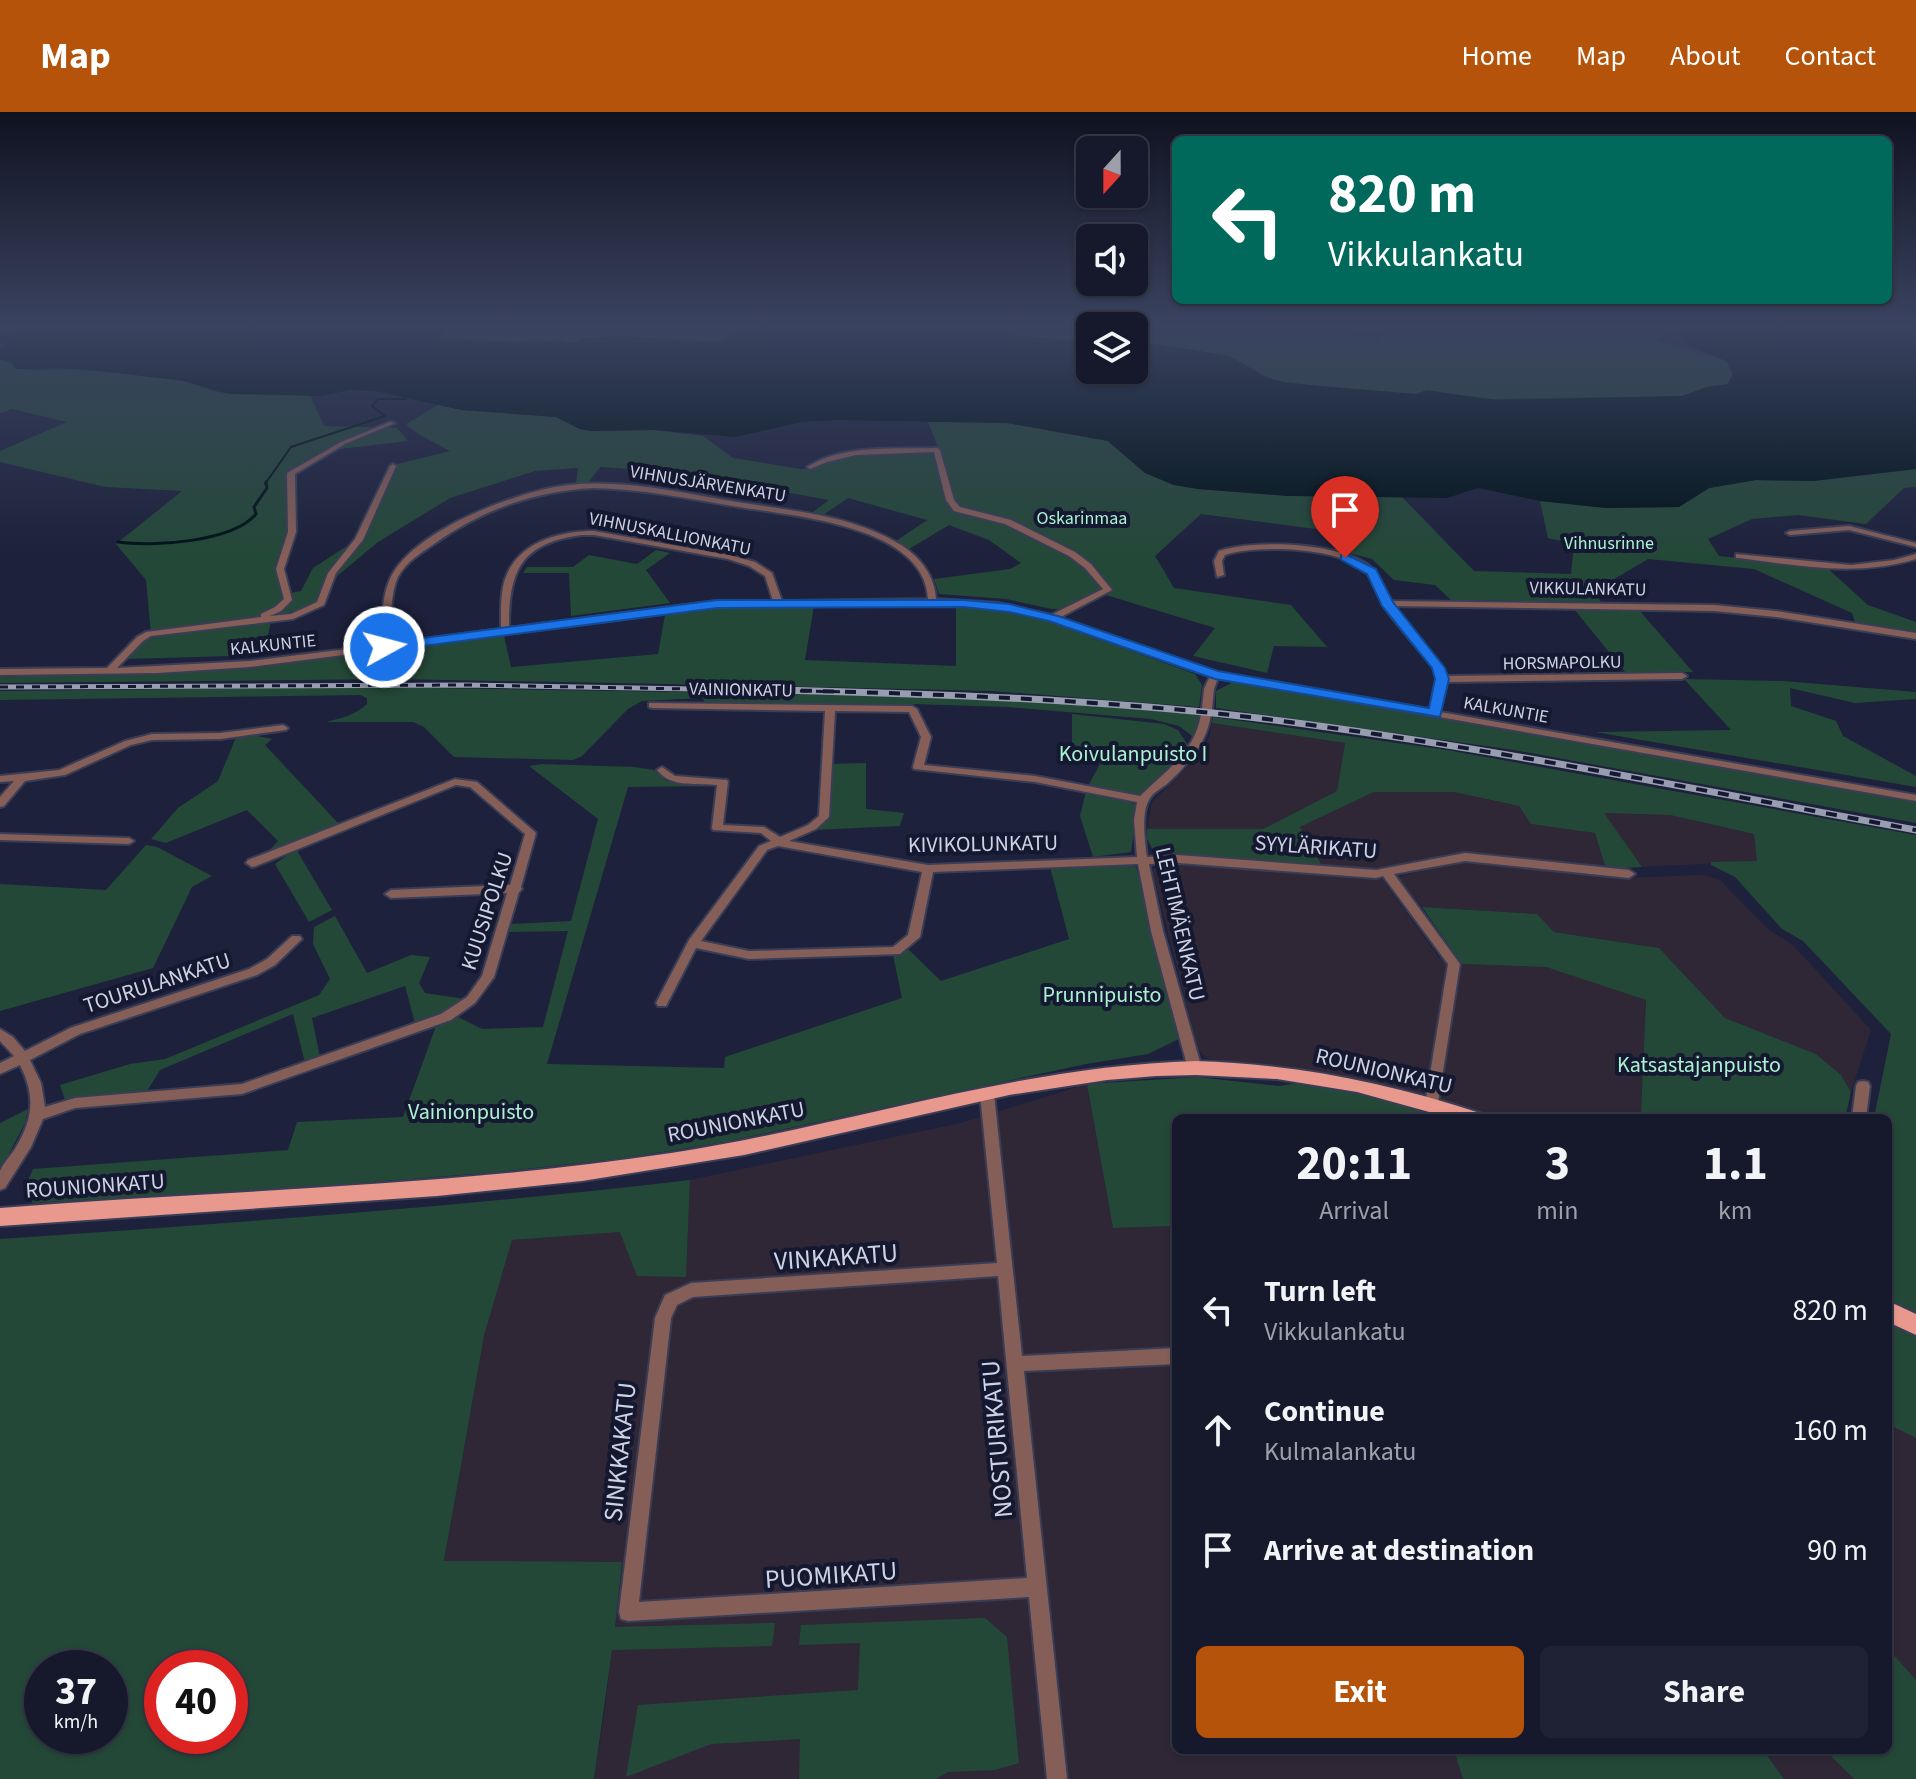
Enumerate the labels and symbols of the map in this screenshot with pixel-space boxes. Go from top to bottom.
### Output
north arrow [1076,136,1148,208]
street label: VIHNUSJÄRVENKATU [628,459,788,509]
pin [1311,476,1379,558]
street label: VIHNUSKALLIONKATU [587,506,753,562]
park label: Oskarinmaa [1037,506,1127,531]
park label: Vihnusrinne [1564,531,1654,556]
street label: VIKKULANKATU [1529,575,1647,603]
position arrow [342,605,426,689]
street label: KALKUNTIE [229,628,317,662]
street label: HORSMAPOLKU [1502,649,1622,677]
street label: VAINIONKATU [689,677,793,703]
street label: KALKUNTIE [1461,690,1551,730]
park label: Koivulanpuisto I [1059,738,1207,770]
street label: KIVIKOLUNKATU [908,827,1058,861]
street label: SYYLÄRIKATU [1254,827,1378,867]
street label: LEHTIMÄENKATU [1147,844,1213,1004]
street label: KUUSIPOLKU [453,848,521,974]
street label: TOURULANKATU [79,944,235,1022]
park label: Prunnipuisto [1043,979,1161,1011]
street label: ROUNIONKATU [1312,1040,1456,1102]
park label: Katsastajanpuisto [1617,1049,1781,1081]
street label: ROUNIONKATU [665,1093,807,1151]
park label: Vainionpuisto [408,1096,534,1128]
street label: ROUNIONKATU [24,1165,166,1207]
street label: VINKAKATU [773,1234,899,1280]
street label: NOSTURIKATU [972,1359,1022,1519]
street label: SINKKAKATU [594,1381,646,1523]
street label: PUOMIKATU [764,1552,898,1598]
speed limit sign: 40 [144,1650,248,1754]

